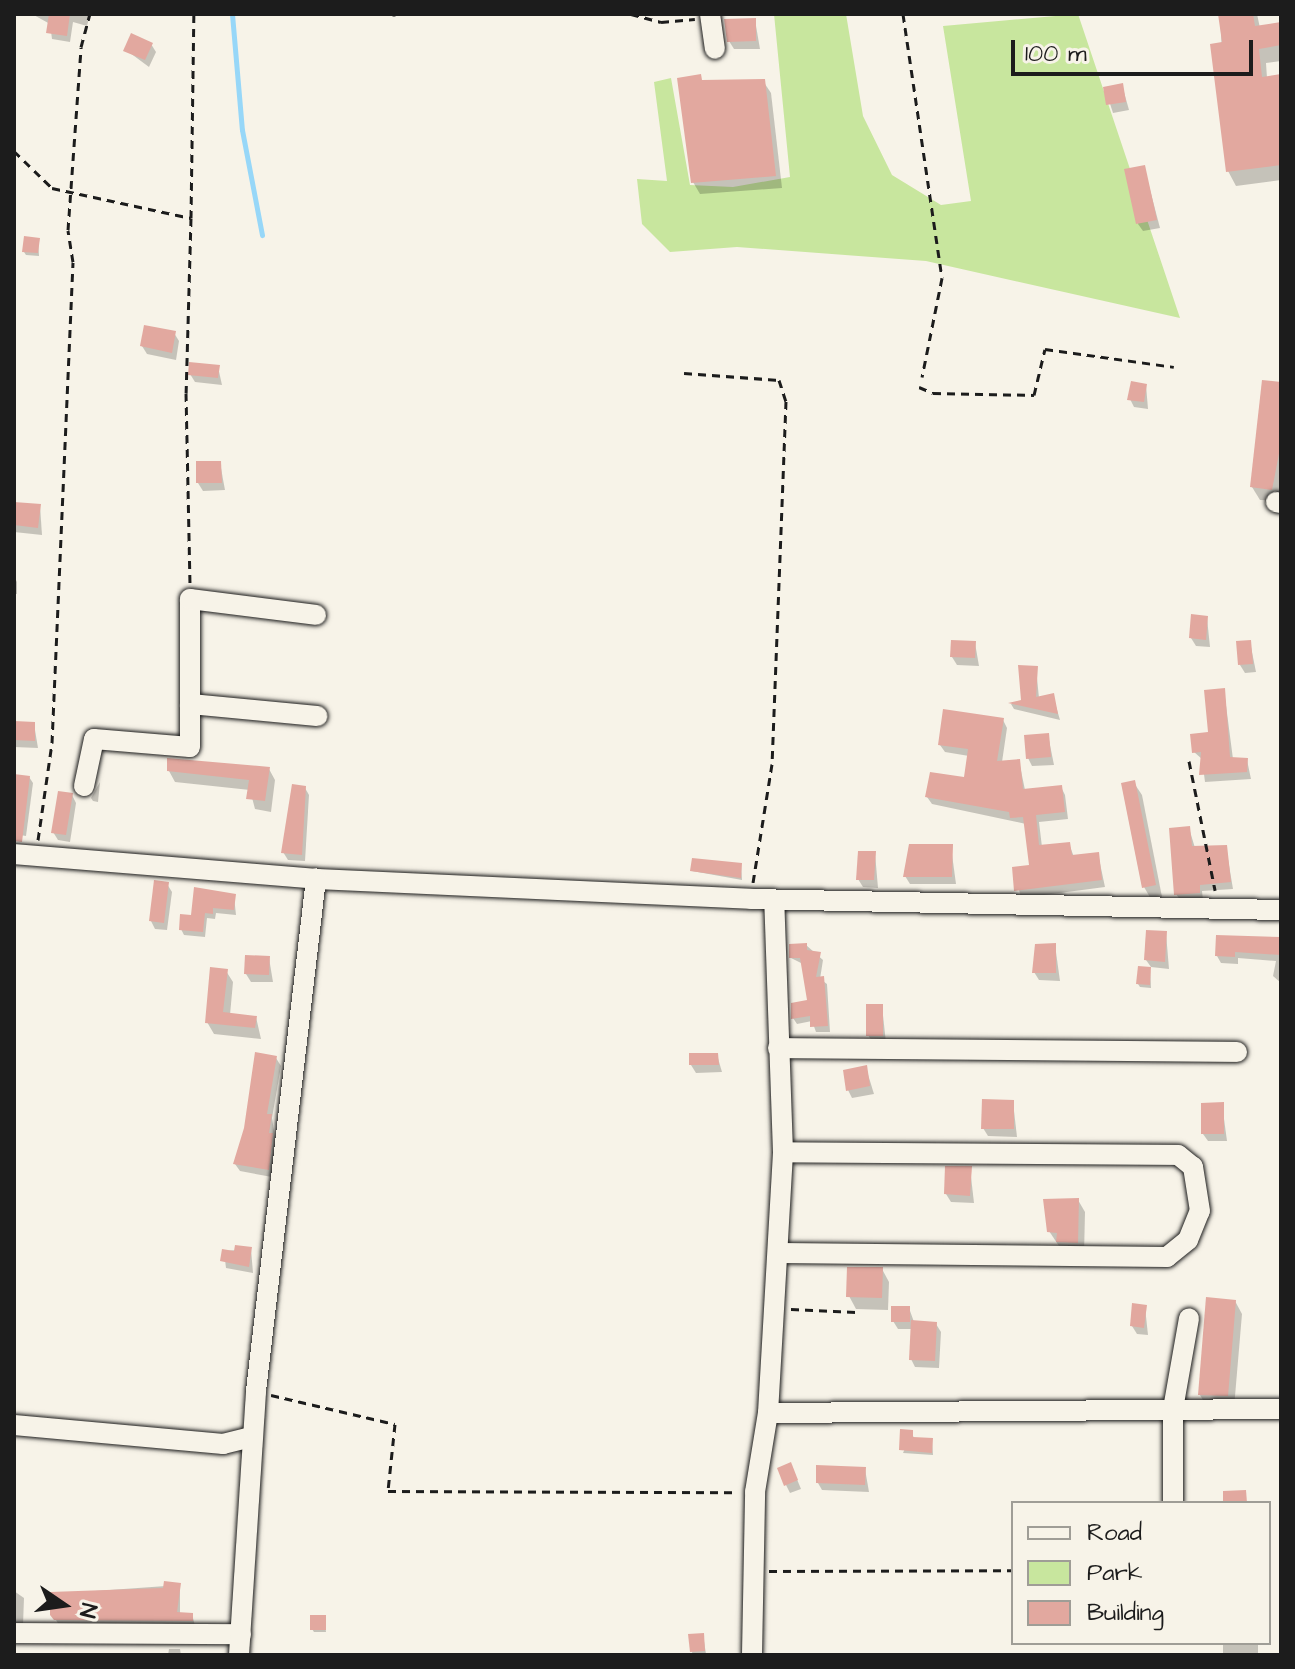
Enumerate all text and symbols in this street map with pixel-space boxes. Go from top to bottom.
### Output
scale bar [1015,24,1257,74]
text: 100 m [1025,37,1087,71]
legend [1011,1501,1271,1645]
text: Road [1087,1516,1142,1550]
text: Park [1087,1556,1143,1590]
north arrow [24,1565,104,1645]
text: Building [1087,1596,1164,1630]
text: N [71,1600,105,1621]

